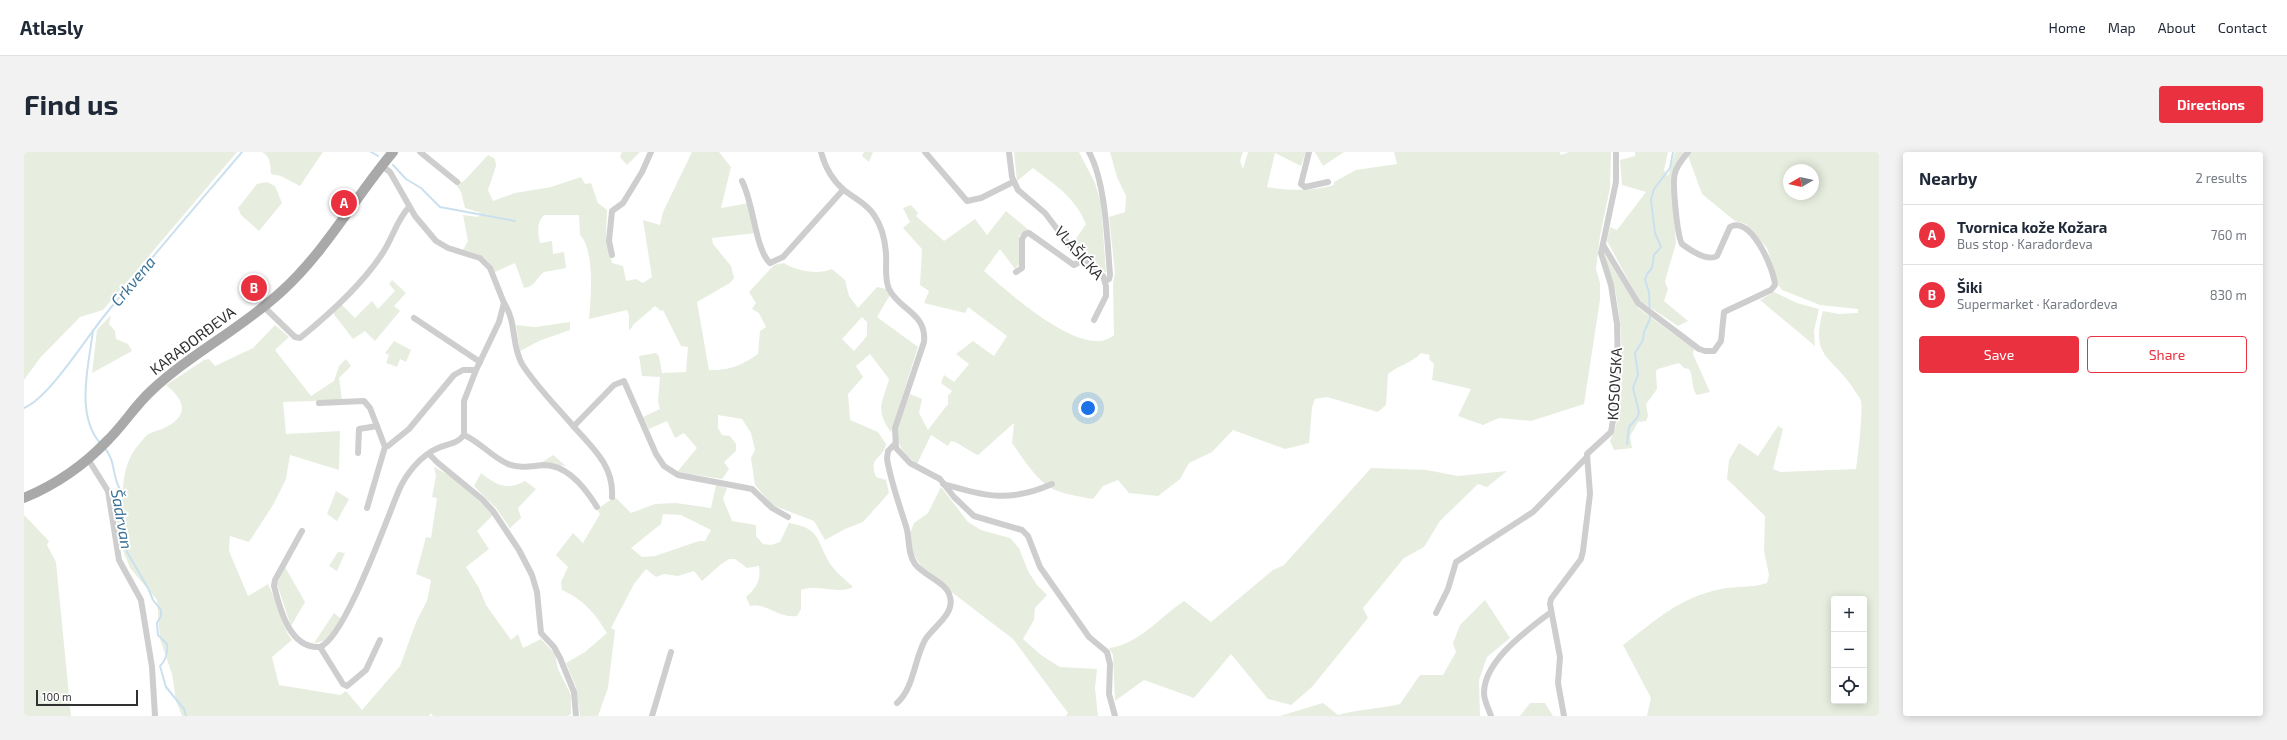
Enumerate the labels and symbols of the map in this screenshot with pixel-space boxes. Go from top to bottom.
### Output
north arrow [1783,164,1819,200]
pin: A [331,188,357,218]
street label: VLAŠIĆKA [1052,222,1108,283]
water label: Crkvena [106,252,159,309]
pin: B [241,273,267,303]
street label: KARAĐORĐEVA [146,302,239,378]
street label: KOSOVSKA [1603,347,1625,421]
your location [1078,398,1098,418]
water label: Šadrvan [108,487,137,550]
scale bar [36,688,138,707]

